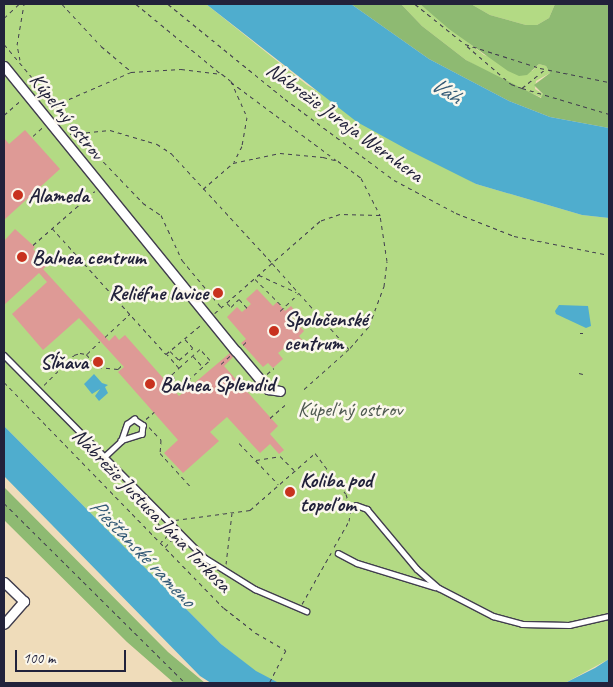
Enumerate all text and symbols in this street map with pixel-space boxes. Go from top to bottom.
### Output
street label: Nábrežie Juraja Wernhera [262,57,428,187]
street label: Kúpeľný ostrov [24,67,110,165]
water label: Váh [426,72,466,110]
place label: Alameda [28,182,89,208]
marker: Alameda [12,189,24,201]
place label: Balnea centrum [32,244,146,270]
marker: Balnea centrum [16,251,28,263]
place label: Reliéfne lavice [108,280,208,306]
marker: Reliéfne lavice [212,287,224,299]
place label: Spoločenské centrum [284,306,367,356]
marker: Spoločenské centrum [268,325,280,337]
place label: Sĺňava [40,349,88,375]
marker: Sĺňava [92,356,104,368]
place label: Balnea Splendid [160,371,274,397]
marker: Balnea Splendid [144,378,156,390]
park label: Kúpeľný ostrov [298,396,402,422]
street label: Nábrežie Justusa Jána Torkosa [68,423,236,597]
place label: Koliba pod topoľom [300,467,372,517]
marker: Koliba pod topoľom [284,486,296,498]
water label: Piešťanské rameno [84,493,200,613]
scale bar [18,640,129,672]
text: 100 m [23,649,55,668]

